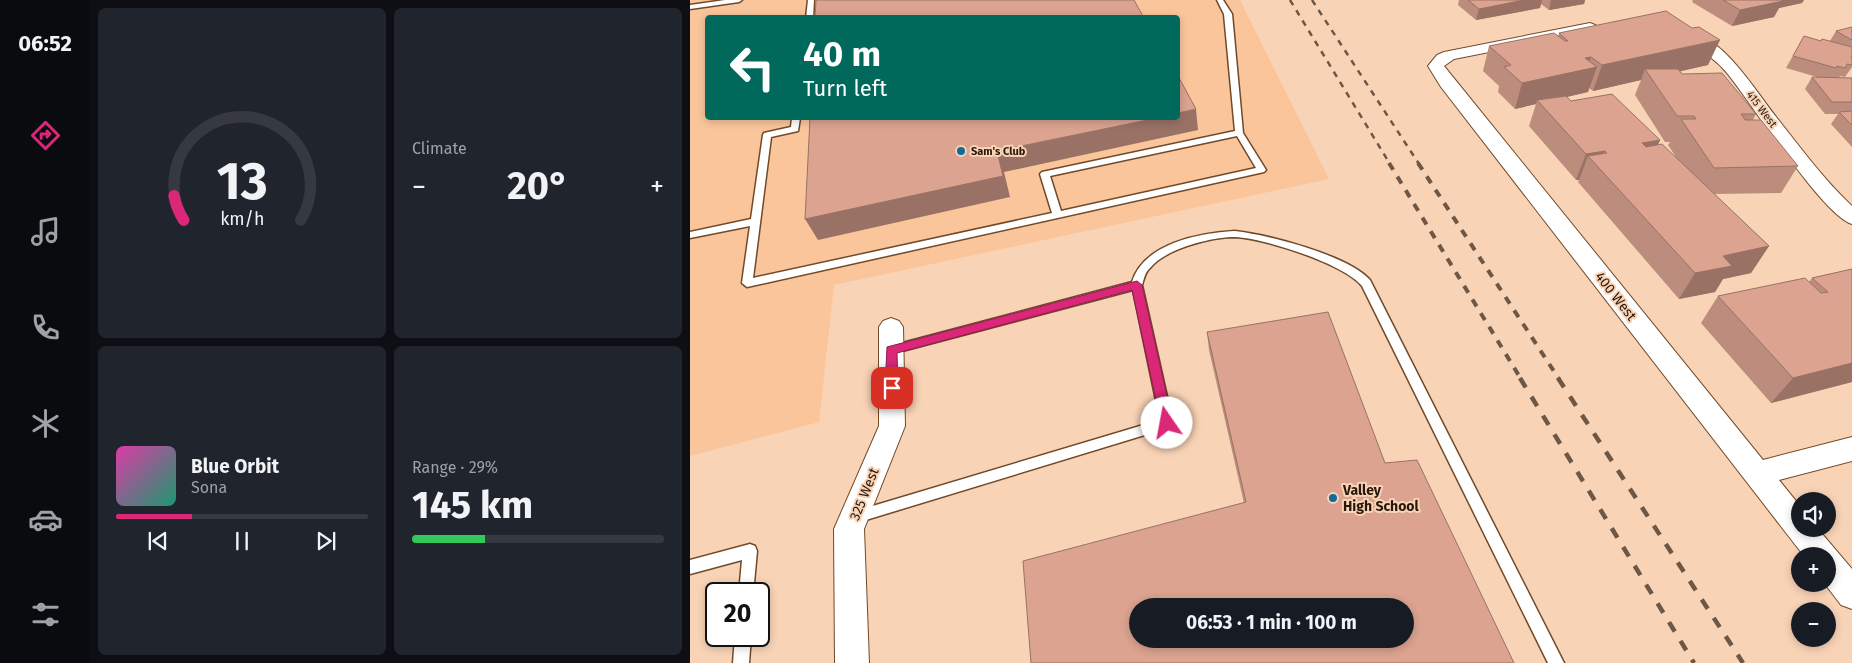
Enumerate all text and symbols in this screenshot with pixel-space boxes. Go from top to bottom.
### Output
text: 06:52 [18,30,72,57]
text: 40 m [803,33,881,75]
icon: left [720,35,785,100]
text: Turn left [803,75,887,102]
street label: 415 West [1744,88,1780,130]
icon: directions [28,118,63,153]
text: Climate [412,139,467,158]
marker: Sam's Club [955,145,967,157]
place label: Sam's Club [971,145,1026,158]
text: 13 [216,150,268,213]
text: 20° [507,163,569,209]
text: − [412,170,426,203]
text: + [650,170,664,203]
text: km/h [220,208,264,230]
icon: music [28,214,63,249]
street label: 400 West [1591,268,1641,325]
icon: phone [28,310,63,345]
pin [871,367,913,409]
icon: arrive [878,374,906,402]
position arrow [1140,396,1192,448]
icon: climate [28,406,63,441]
text: Blue Orbit [191,455,279,478]
text: Range · 29% [412,458,498,477]
street label: 325 West [846,465,883,523]
text: Sona [191,478,227,497]
text: 145 km [412,482,533,528]
place label: Valley High School [1342,482,1420,515]
marker: Valley High School [1327,492,1339,504]
map controls [1791,492,1836,647]
button: sound [1791,492,1836,537]
icon: car [28,502,63,537]
icon: previous [144,527,172,555]
icon: pause [228,527,256,555]
icon: next [312,527,340,555]
button: + [1791,547,1836,592]
speed limit sign: 20 [705,582,770,647]
icon: filters [28,597,63,632]
button: − [1791,602,1836,647]
text: 06:53 · 1 min · 100 m [1186,611,1357,634]

